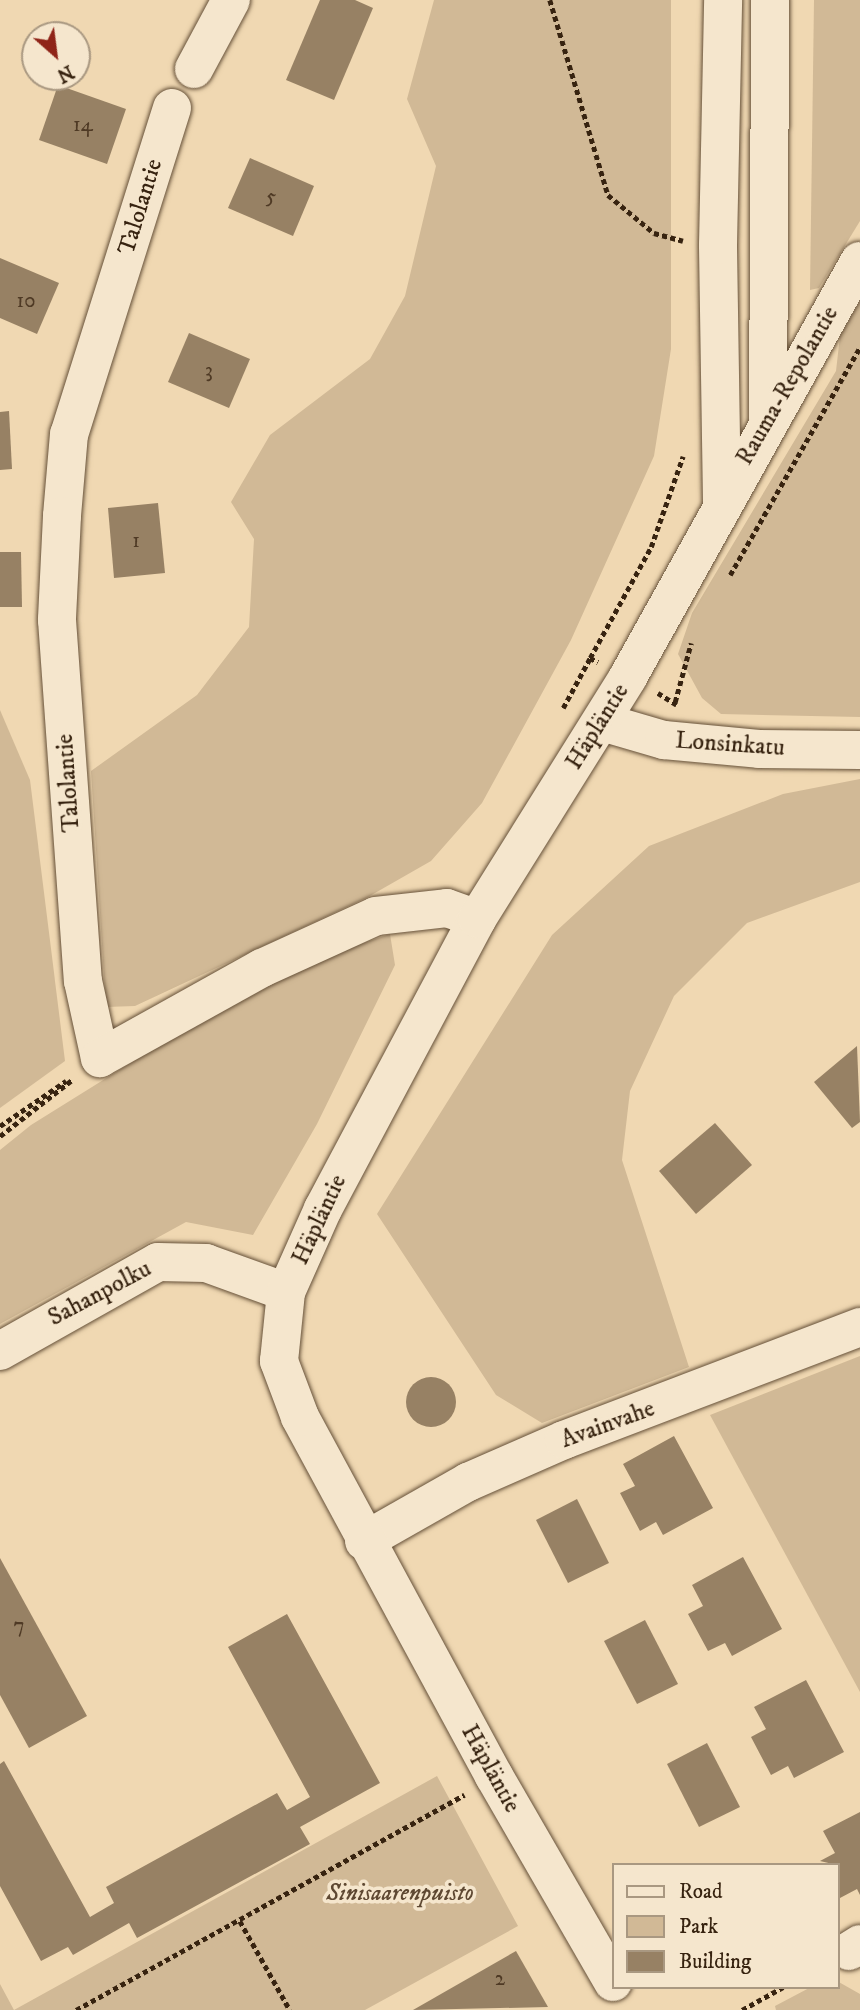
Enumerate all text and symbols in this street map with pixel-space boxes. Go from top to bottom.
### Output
north arrow [21,21,91,91]
text: N [53,59,77,87]
house number: 14 [73,112,93,138]
street label: Talolantie [113,156,169,258]
house number: 5 [266,184,276,210]
house number: 10 [17,288,35,314]
street label: Rauma-Repolantie [731,301,845,471]
house number: 3 [205,358,213,384]
house number: 1 [132,528,140,554]
street label: Häpläntie [560,679,636,775]
street label: Lonsinkatu [674,727,786,763]
street label: Talolantie [51,733,87,833]
street label: Häpläntie [287,1170,353,1270]
street label: Sahanpolku [44,1255,156,1333]
street label: Avainvahe [557,1395,659,1455]
house number: 7 [13,1613,25,1639]
street label: Häpläntie [454,1720,526,1818]
legend [612,1863,839,1989]
text: Road [679,1879,723,1905]
park label: Sinisaarenpuisto [326,1880,474,1908]
text: Park [679,1914,718,1940]
text: Building [679,1949,751,1975]
house number: 2 [495,1966,505,1992]

